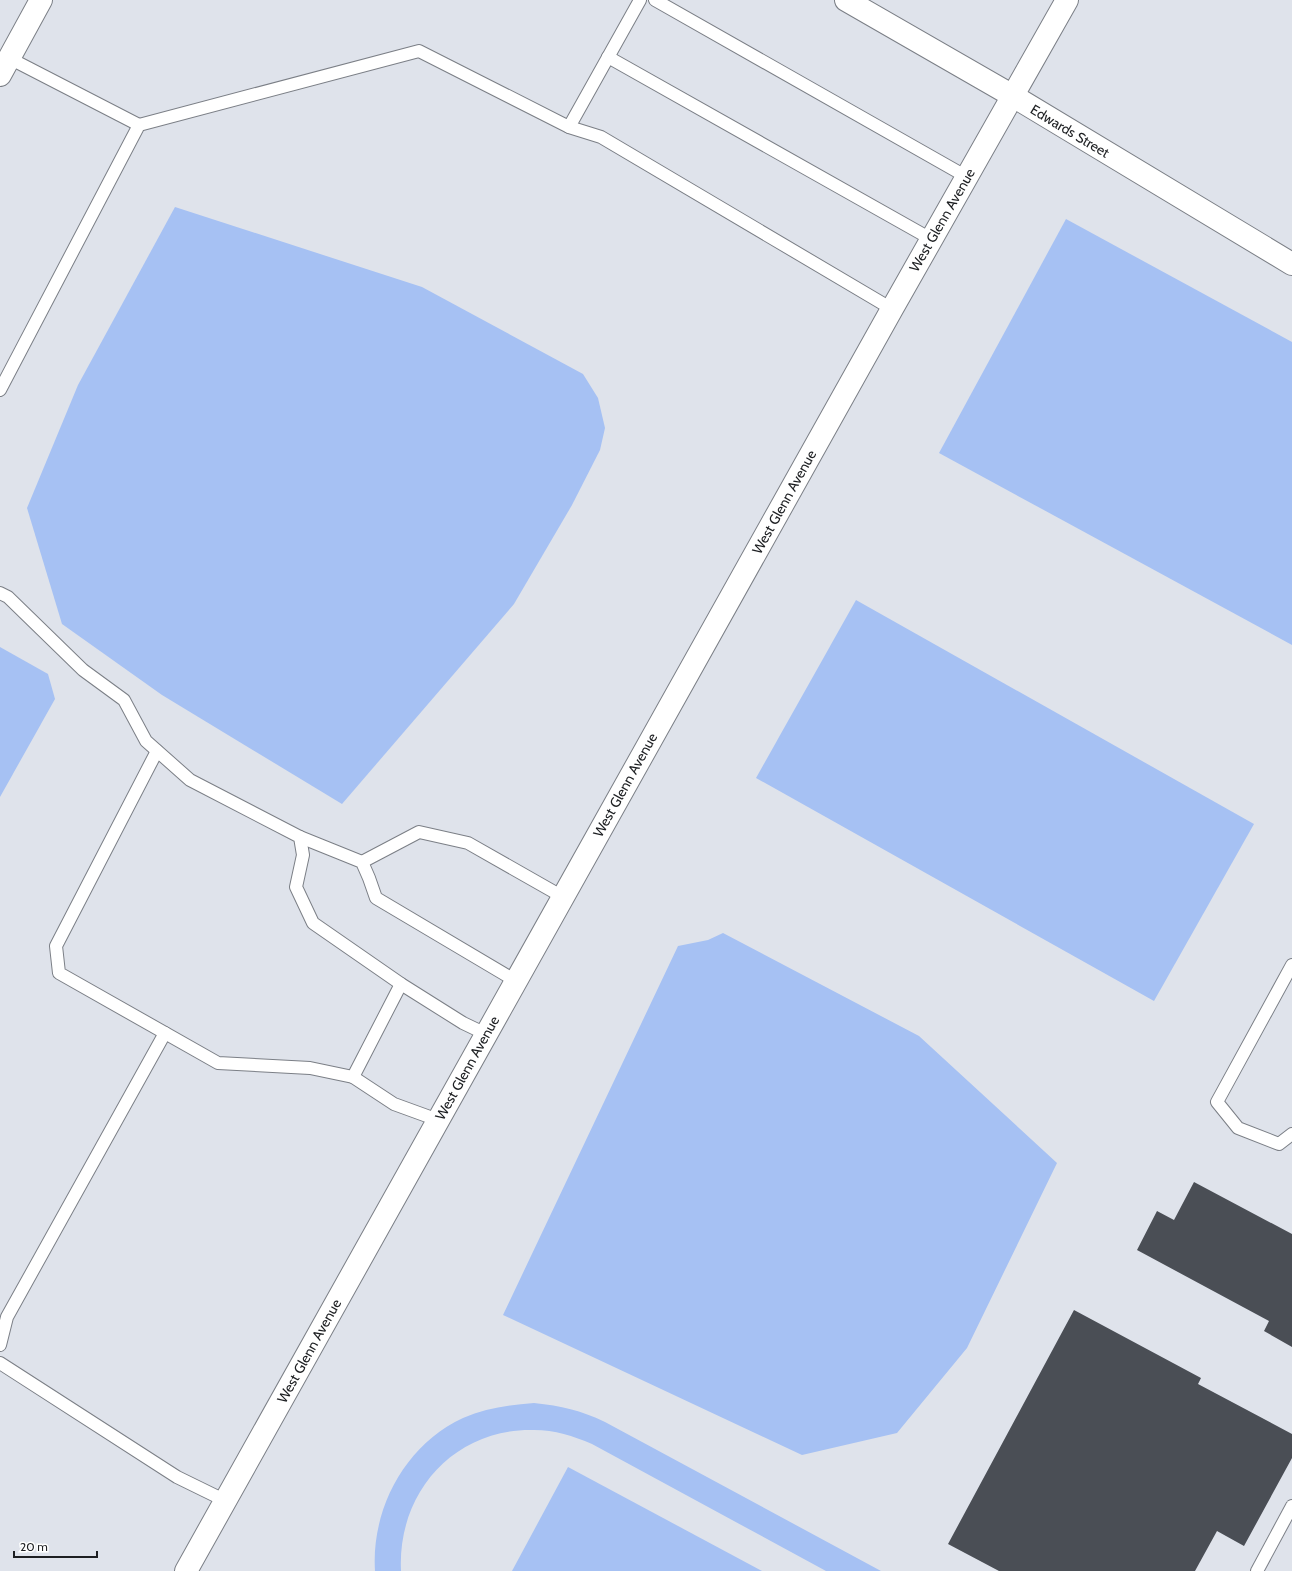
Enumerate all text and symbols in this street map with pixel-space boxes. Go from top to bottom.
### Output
street label: Edwards Street [1027,100,1113,162]
street label: West Glenn Avenue [905,165,979,275]
street label: West Glenn Avenue [748,447,820,557]
street label: West Glenn Avenue [589,730,661,840]
street label: West Glenn Avenue [431,1013,503,1123]
street label: West Glenn Avenue [273,1296,345,1406]
scale bar [14,1533,97,1559]
text: 20 m [20,1539,48,1554]

